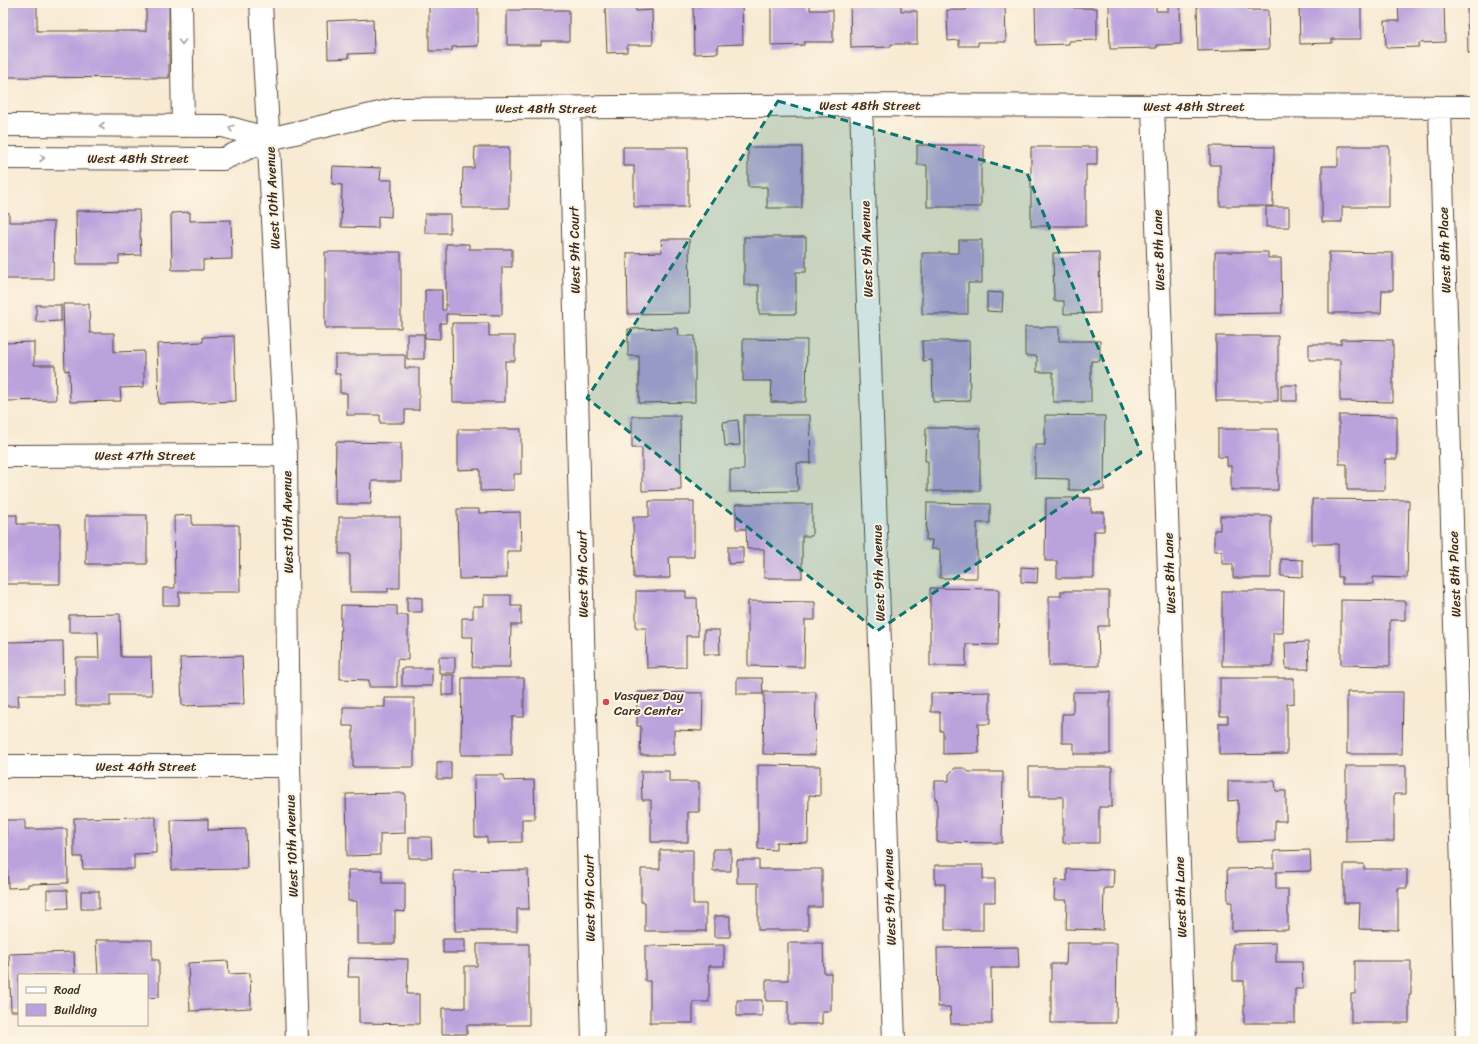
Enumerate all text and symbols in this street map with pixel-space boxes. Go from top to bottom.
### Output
one-way arrow [178,39,186,45]
street label: West 48th Street [819,94,921,117]
street label: West 48th Street [1143,95,1245,118]
street label: West 48th Street [495,97,597,120]
one-way arrow [99,122,105,130]
one-way arrow [228,124,235,133]
street label: West 10th Avenue [258,146,287,250]
street label: West 48th Street [87,147,189,170]
one-way arrow [39,154,45,162]
street label: West 9th Avenue [853,200,880,298]
street label: West 9th Court [562,205,587,294]
street label: West 8th Place [1431,206,1457,294]
street label: West 8th Lane [1146,209,1171,291]
street label: West 47th Street [95,444,196,467]
street label: West 10th Avenue [275,471,300,573]
street label: West 9th Avenue [865,524,892,622]
street label: West 9th Court [570,529,595,618]
street label: West 8th Place [1441,530,1467,618]
street label: West 8th Lane [1157,532,1182,614]
place label: Vasquez Day Care Center [614,684,684,722]
marker: Vasquez Day Care Center [601,697,611,707]
street label: West 46th Street [96,755,197,778]
street label: West 10th Avenue [278,794,305,898]
street label: West 9th Avenue [876,848,903,946]
street label: West 9th Court [577,853,602,942]
street label: West 8th Lane [1168,856,1193,938]
legend [18,974,148,1026]
text: Road [54,979,81,1001]
text: Building [54,999,97,1021]

